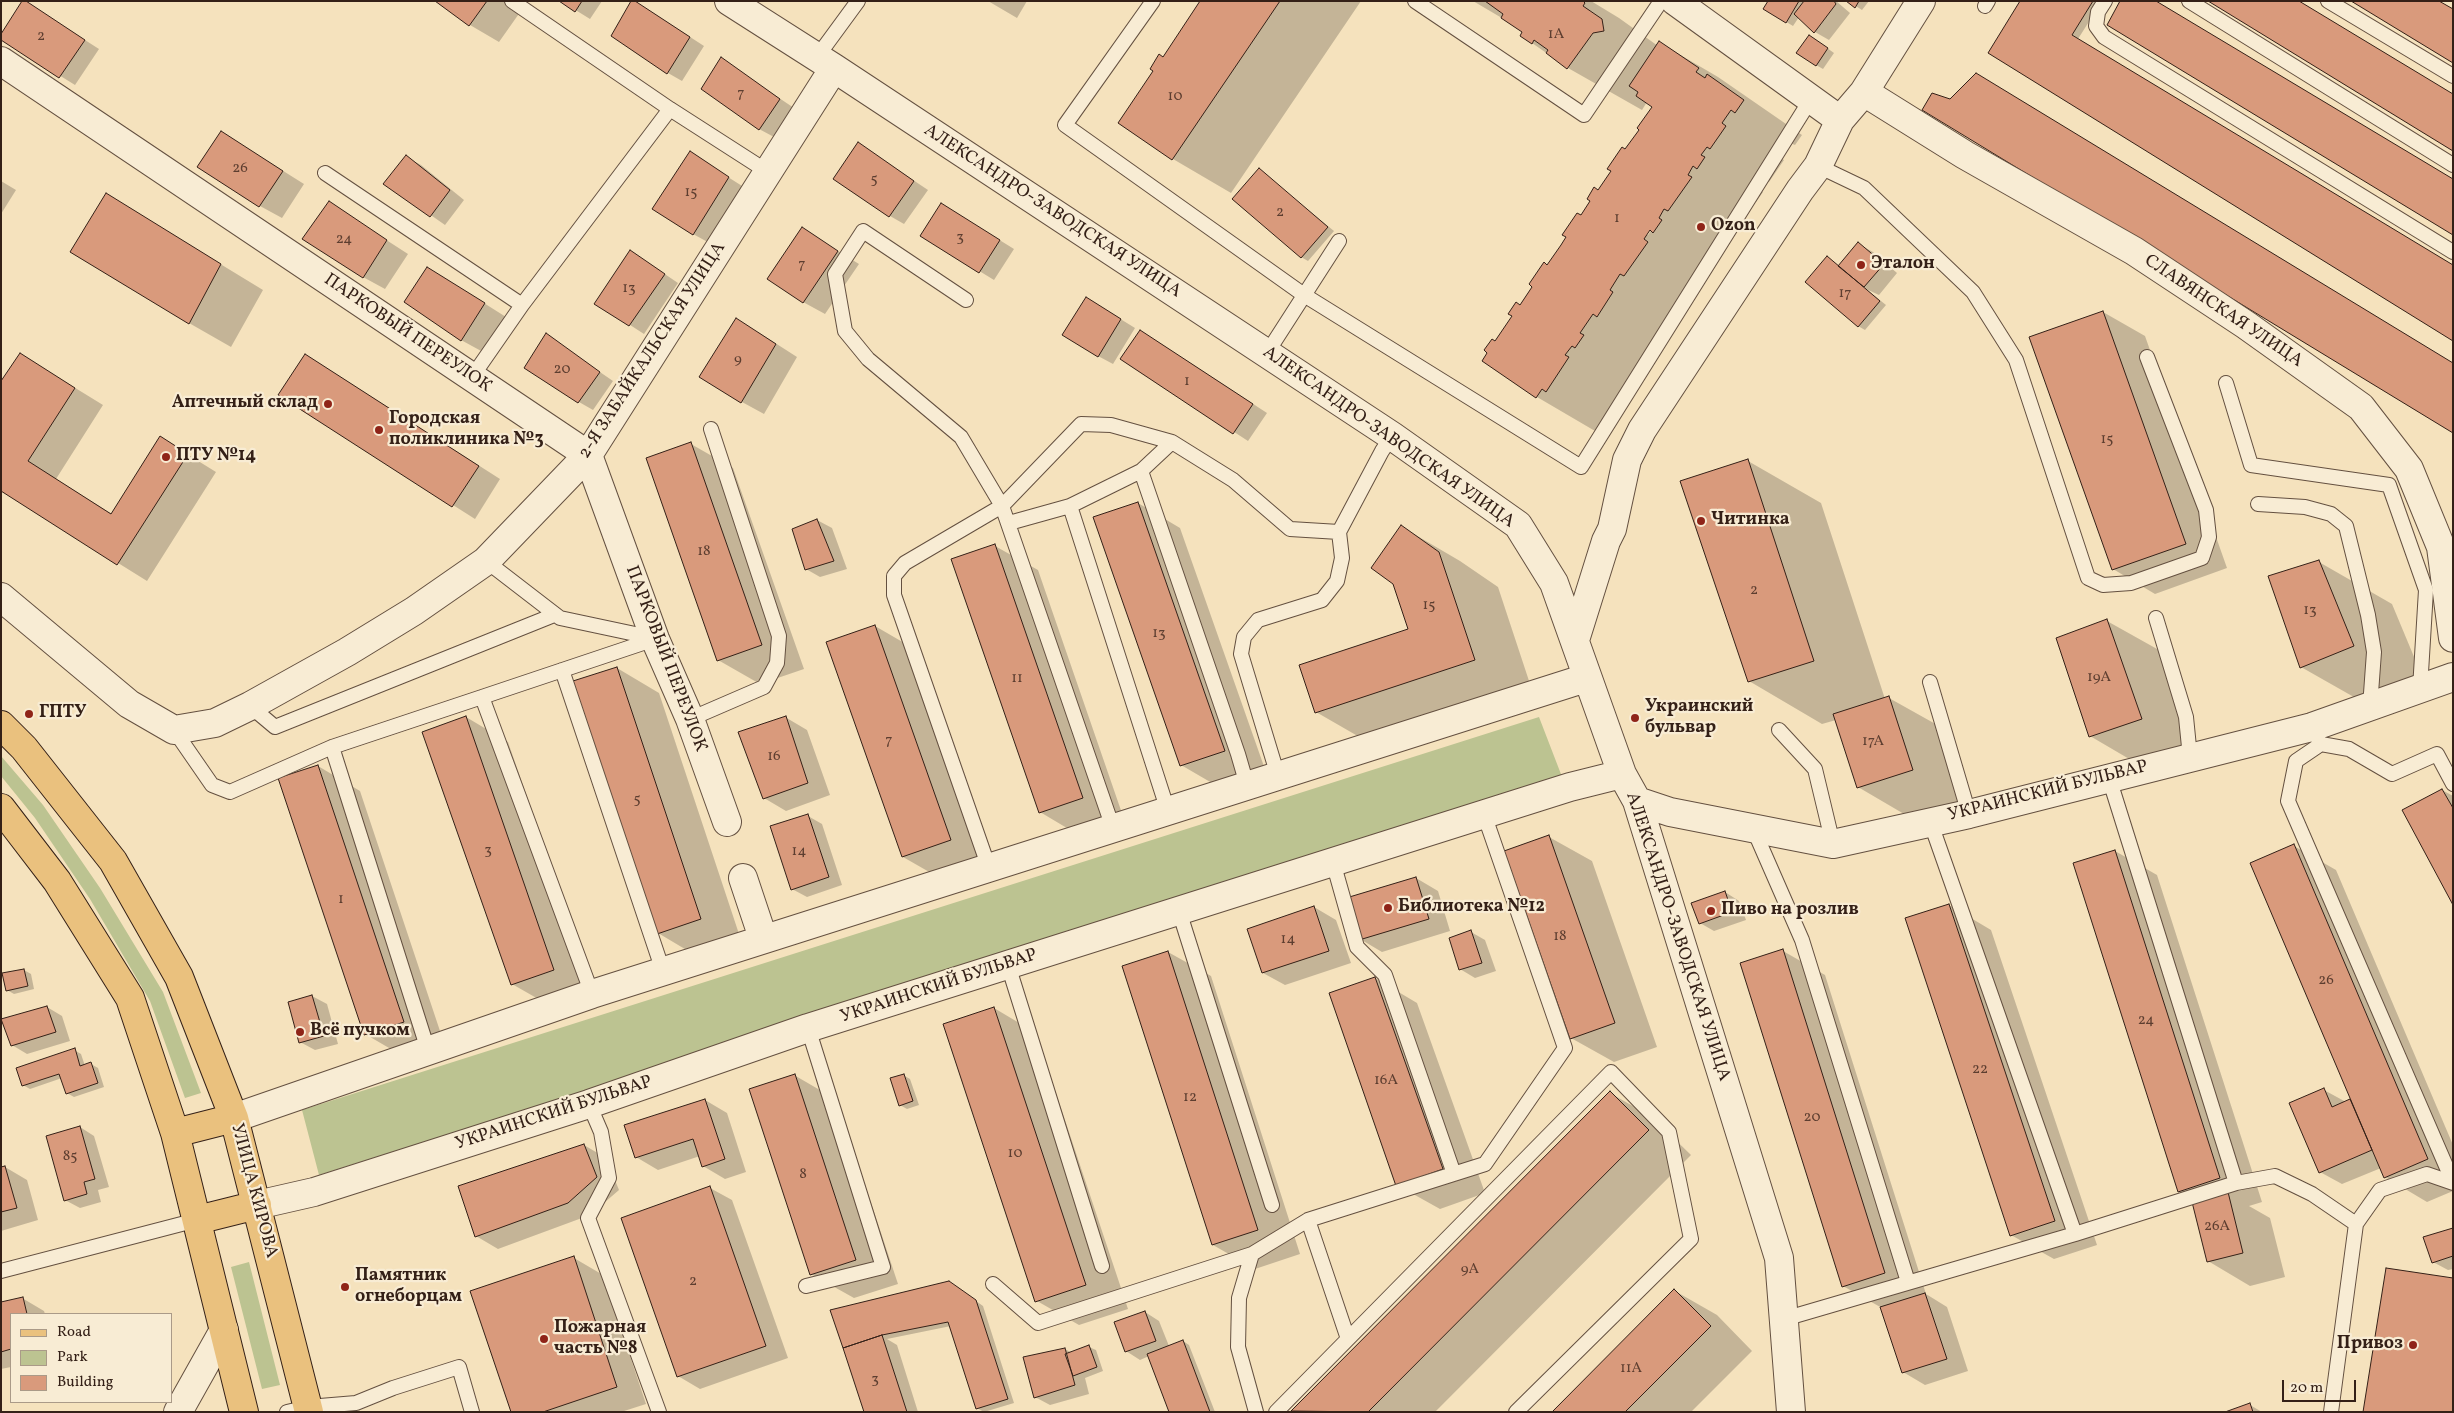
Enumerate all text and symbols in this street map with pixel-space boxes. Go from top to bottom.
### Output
house number: 1А [1548,26,1564,44]
house number: 2 [37,28,45,46]
house number: 7 [737,85,745,103]
house number: 10 [1168,88,1182,106]
street label: АЛЕКСАНДРО-ЗАВОДСКАЯ УЛИЦА [919,121,1185,303]
house number: 26 [232,160,248,178]
house number: 5 [870,171,878,189]
house number: 15 [684,184,698,202]
house number: 2 [1276,204,1284,222]
house number: 1 [1614,210,1620,228]
place label: Ozon [1711,216,1756,238]
marker: Ozon [1695,221,1707,233]
house number: 3 [956,229,964,247]
house number: 24 [336,231,352,249]
street label: 2-Я ЗАБАЙКАЛЬСКАЯ УЛИЦА [575,239,731,463]
street label: СЛАВЯНСКАЯ УЛИЦА [2140,251,2306,373]
place label: Эталон [1871,254,1935,276]
house number: 7 [798,256,806,274]
marker: Эталон [1855,259,1867,271]
street label: ПАРКОВЫЙ ПЕРЕУЛОК [319,270,495,398]
house number: 13 [622,280,636,298]
house number: 17 [1838,285,1852,303]
street label: АЛЕКСАНДРО-ЗАВОДСКАЯ УЛИЦА [1258,342,1518,534]
house number: 9 [734,351,742,369]
house number: 20 [554,361,570,379]
house number: 1 [1184,373,1190,391]
place label: Аптечный склад [172,393,318,415]
marker: Аптечный склад [322,398,334,410]
place label: Городская поликлиника №3 [389,409,544,452]
marker: Городская поликлиника №3 [373,424,385,436]
house number: 15 [2100,431,2114,449]
place label: ПТУ №14 [176,446,256,468]
marker: ПТУ №14 [160,451,172,463]
place label: Читинка [1711,510,1789,532]
marker: Читинка [1695,515,1707,527]
house number: 18 [697,543,711,561]
street label: ПАРКОВЫЙ ПЕРЕУЛОК [620,563,710,755]
house number: 2 [1750,582,1758,600]
house number: 15 [1422,597,1436,615]
house number: 13 [2303,602,2317,620]
house number: 13 [1152,625,1166,643]
house number: 19А [2087,669,2111,687]
house number: 11 [1011,670,1023,688]
place label: Украинский бульвар [1645,697,1753,740]
place label: ГПТУ [39,703,86,725]
marker: ГПТУ [23,708,35,720]
marker: Украинский бульвар [1629,712,1641,724]
house number: 7 [885,732,893,750]
house number: 17А [1862,733,1884,751]
house number: 16 [767,748,781,766]
street label: УКРАИНСКИЙ БУЛЬВАР [1946,757,2150,827]
street label: АЛЕКСАНДРО-ЗАВОДСКАЯ УЛИЦА [1620,790,1734,1084]
house number: 5 [633,791,641,809]
house number: 3 [484,842,492,860]
house number: 14 [792,843,806,861]
house number: 1 [338,891,344,909]
place label: Библиотека №12 [1398,897,1545,919]
place label: Пиво на розлив [1721,900,1859,922]
marker: Библиотека №12 [1382,902,1394,914]
marker: Пиво на розлив [1705,905,1717,917]
house number: 18 [1553,928,1567,946]
house number: 14 [1281,931,1295,949]
street label: УКРАИНСКИЙ БУЛЬВАР [838,945,1040,1029]
house number: 26 [2318,972,2334,990]
house number: 24 [2138,1012,2154,1030]
place label: Всё пучком [310,1021,410,1043]
marker: Всё пучком [294,1026,306,1038]
house number: 22 [1972,1061,1988,1079]
street label: УКРАИНСКИЙ БУЛЬВАР [453,1072,655,1156]
house number: 16А [1374,1072,1398,1090]
house number: 12 [1183,1089,1197,1107]
house number: 20 [1804,1109,1820,1127]
street label: УЛИЦА КИРОВА [225,1121,281,1261]
house number: 10 [1008,1145,1022,1163]
house number: 85 [63,1148,77,1166]
house number: 8 [799,1166,807,1184]
house number: 26А [2204,1218,2230,1236]
house number: 9А [1461,1261,1479,1279]
place label: Памятник огнеборцам [355,1266,462,1308]
house number: 2 [689,1273,697,1291]
marker: Памятник огнеборцам [339,1281,351,1293]
legend [10,1313,172,1403]
place label: Пожарная часть №8 [554,1318,646,1360]
text: Road [57,1322,91,1343]
marker: Пожарная часть №8 [538,1333,550,1345]
place label: Привоз [2337,1334,2403,1356]
marker: Привоз [2407,1339,2419,1351]
text: Park [57,1347,88,1368]
house number: 11А [1620,1360,1642,1378]
scale bar [2284,1370,2358,1402]
house number: 3 [871,1371,879,1389]
text: Building [57,1372,113,1393]
text: 20 m [2290,1378,2323,1399]

